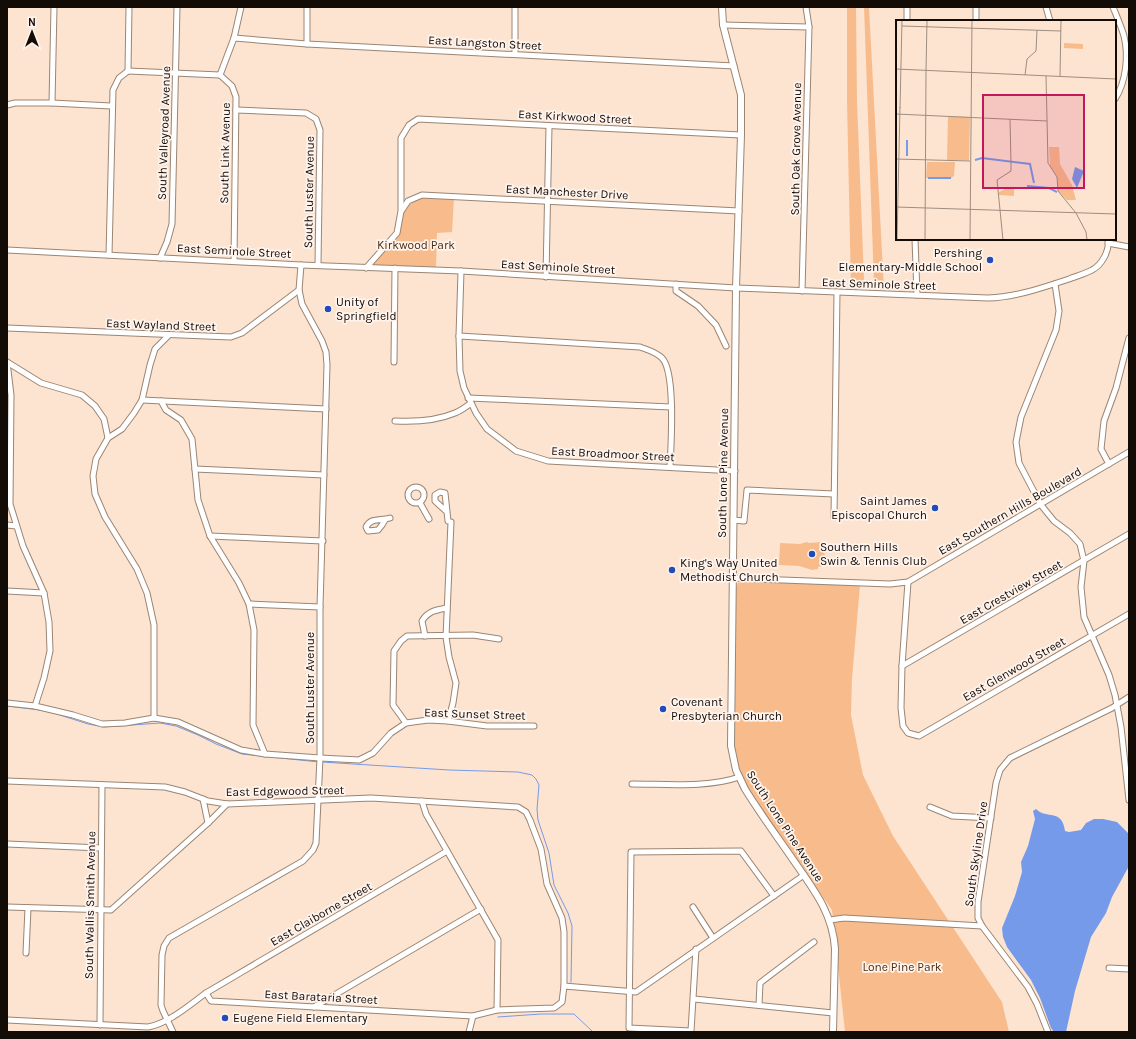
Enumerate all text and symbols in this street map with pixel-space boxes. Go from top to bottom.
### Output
north arrow [12,12,52,52]
text: N [28,16,36,29]
inset map [896,20,1116,240]
street label: East Langston Street [428,33,543,53]
street label: South Valleyroad Avenue [155,66,173,200]
street label: South Oak Grove Avenue [788,82,804,216]
street label: South Link Avenue [217,102,233,204]
street label: East Kirkwood Street [518,107,633,127]
street label: South Luster Avenue [301,136,317,248]
street label: East Manchester Drive [505,182,629,202]
park label: Kirkwood Park [377,238,455,252]
street label: East Seminole Street [177,241,292,261]
place label: Pershing Elementary-Middle School [838,246,982,274]
marker: Pershing Elementary-Middle School [985,255,995,265]
street label: East Seminole Street [501,257,616,277]
street label: East Seminole Street [822,275,937,293]
place label: Unity of Springfield [336,295,397,323]
marker: Unity of Springfield [323,304,333,314]
street label: East Wayland Street [106,316,217,334]
street label: South Lone Pine Avenue [715,408,731,538]
street label: East Broadmoor Street [551,444,676,464]
street label: East Southern Hills Boulevard [936,464,1084,558]
place label: Saint James Episcopal Church [831,494,927,522]
marker: Saint James Episcopal Church [930,503,940,513]
place label: Southern Hills Swin & Tennis Club [820,540,927,568]
marker: Southern Hills Swin & Tennis Club [807,549,817,559]
place label: King's Way United Methodist Church [680,556,779,584]
street label: East Crestview Street [957,557,1065,627]
marker: King's Way United Methodist Church [667,565,677,575]
street label: South Luster Avenue [303,632,317,744]
street label: East Glenwood Street [960,634,1068,704]
place label: Covenant Presbyterian Church [671,695,782,723]
marker: Covenant Presbyterian Church [658,704,668,714]
street label: East Sunset Street [424,705,526,723]
street label: South Lone Pine Avenue [744,768,826,884]
street label: East Edgewood Street [226,783,345,799]
street label: South Skyline Drive [962,800,990,908]
street label: South Wallis Smith Avenue [82,831,98,979]
street label: East Claiborne Street [268,879,375,949]
park label: Lone Pine Park [862,960,942,974]
street label: East Barataria Street [264,987,378,1007]
place label: Eugene Field Elementary [233,1011,368,1025]
marker: Eugene Field Elementary [220,1013,230,1023]

